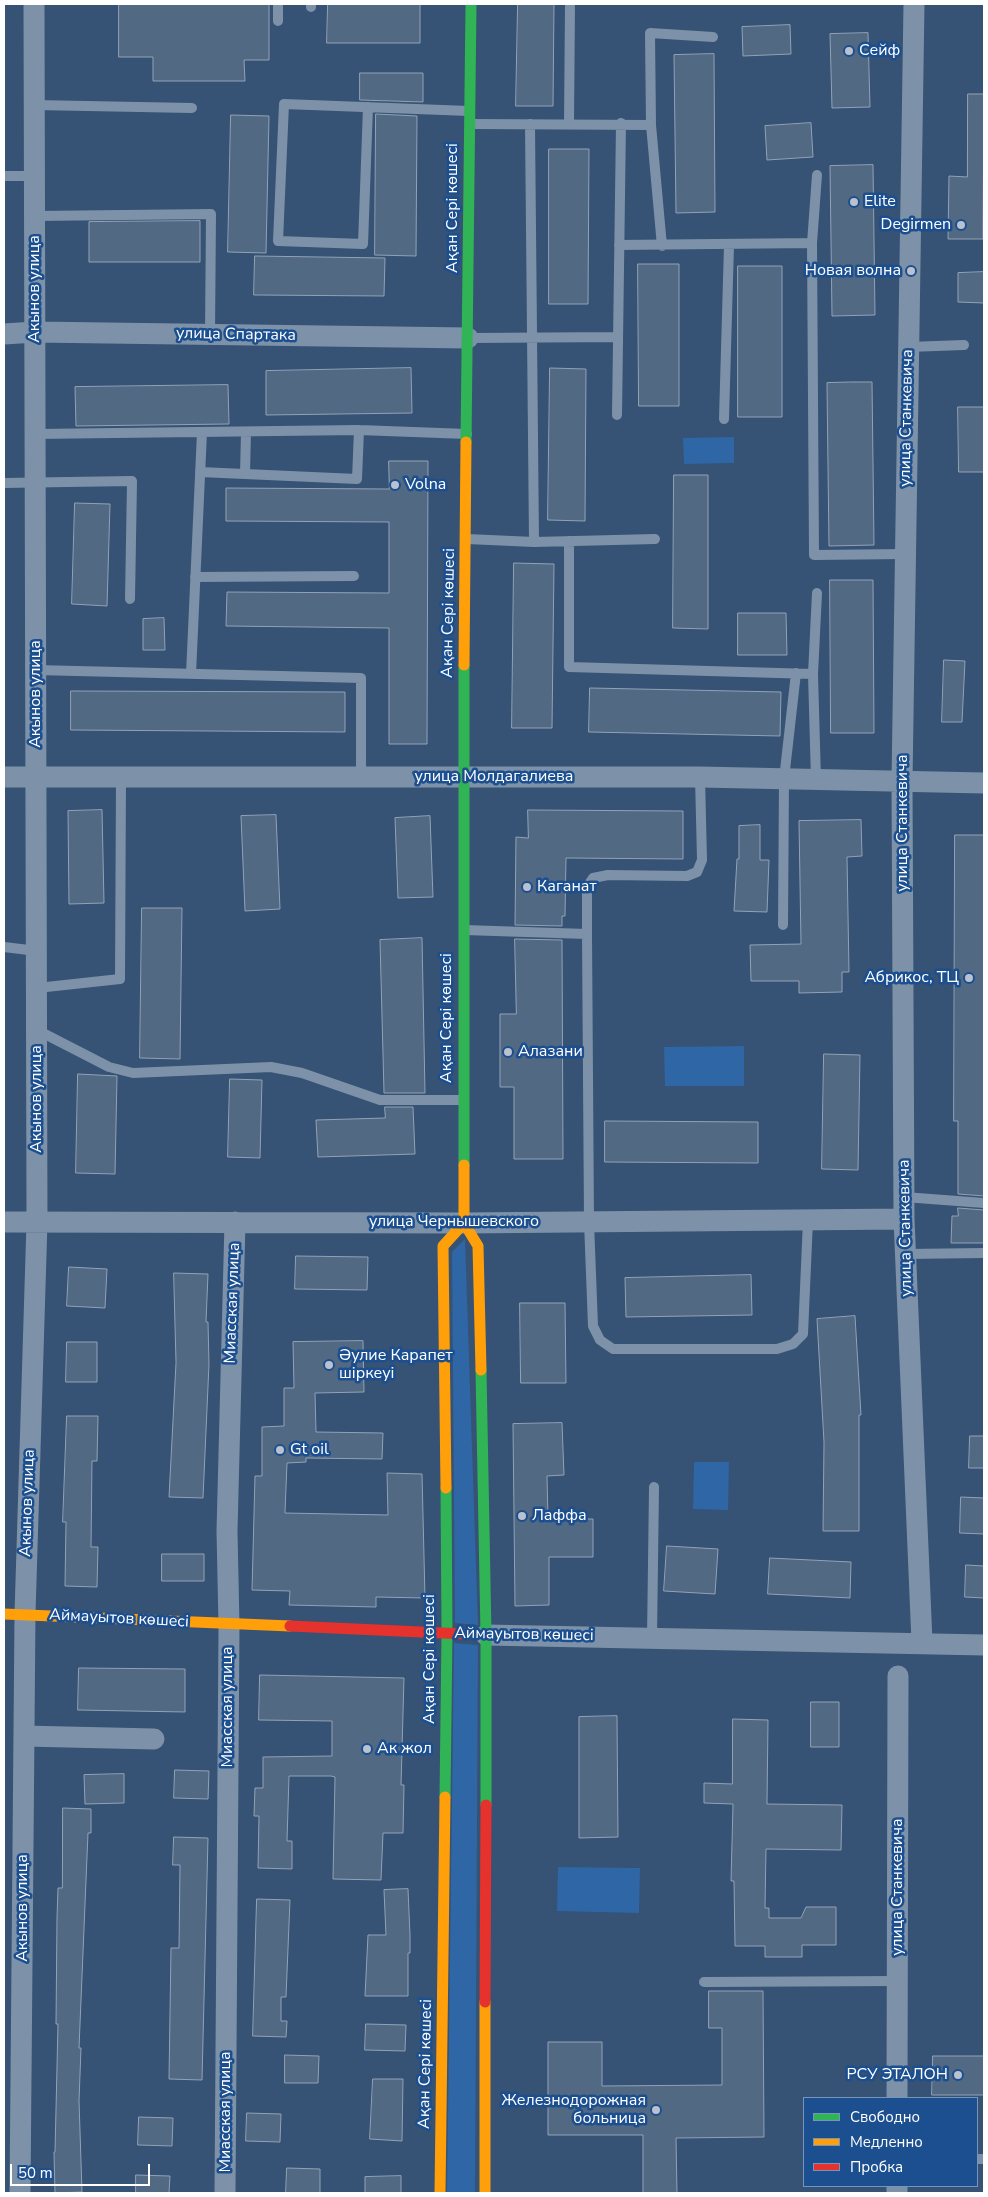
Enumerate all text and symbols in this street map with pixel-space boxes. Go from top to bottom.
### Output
place label: Сейф [859,41,900,61]
marker: Сейф [843,45,855,57]
street label: Ақан Сері көшесі [443,143,463,273]
place label: Elite [864,192,896,212]
marker: Elite [848,196,860,208]
place label: Degirmen [881,215,951,235]
marker: Degirmen [955,219,967,231]
street label: Акынов улица [25,235,45,343]
place label: Новая волна [805,261,901,281]
marker: Новая волна [905,265,917,277]
street label: улица Спартака [176,324,296,346]
street label: улица Станкевича [896,349,918,487]
place label: Volna [405,475,446,495]
marker: Volna [389,479,401,491]
street label: Ақан Сері көшесі [438,548,460,678]
street label: Акынов улица [26,640,46,748]
street label: улица Станкевича [893,754,913,892]
street label: улица Молдагалиева [415,767,573,787]
place label: Каганат [537,877,597,897]
marker: Каганат [521,881,533,893]
street label: Ақан Сері көшесі [437,953,457,1083]
place label: Абрикос, ТЦ [865,968,959,988]
marker: Абрикос, ТЦ [963,972,975,984]
place label: Алазани [518,1042,583,1062]
street label: Акынов улица [27,1045,47,1153]
marker: Алазани [502,1046,514,1058]
street label: улица Станкевича [895,1159,917,1297]
street label: улица Чернышевского [369,1212,539,1232]
street label: Миасская улица [221,1242,245,1364]
place label: Әулие Карапет шіркеуі [339,1346,453,1384]
marker: Әулие Карапет шіркеуі [323,1359,335,1371]
place label: Gt oil [290,1440,329,1460]
marker: Gt oil [274,1444,286,1456]
street label: Акынов улица [17,1449,39,1557]
place label: Лаффа [532,1506,587,1526]
marker: Лаффа [516,1510,528,1522]
street label: Ақан Сері көшесі [420,1594,440,1724]
street label: Аймауытов көшесі [49,1606,189,1632]
street label: Аймауытов көшесі [454,1624,594,1646]
street label: Миасская улица [218,1646,238,1768]
place label: Ак жол [377,1739,432,1759]
marker: Ак жол [361,1743,373,1755]
street label: улица Станкевича [888,1818,908,1956]
street label: Акынов улица [13,1854,33,1962]
street label: Ақан Сері көшесі [415,1999,437,2129]
street label: Миасская улица [216,2051,236,2173]
place label: РСУ ЭТАЛОН [847,2065,948,2085]
marker: РСУ ЭТАЛОН [952,2069,964,2081]
place label: Железнодорожная больница [501,2091,646,2129]
legend [803,2097,978,2187]
marker: Железнодорожная больница [650,2104,662,2116]
text: Свободно [850,2107,920,2127]
text: Медленно [850,2132,923,2152]
scale bar [12,2154,152,2186]
text: Пробка [850,2157,903,2177]
text: 50 m [18,2163,53,2183]

